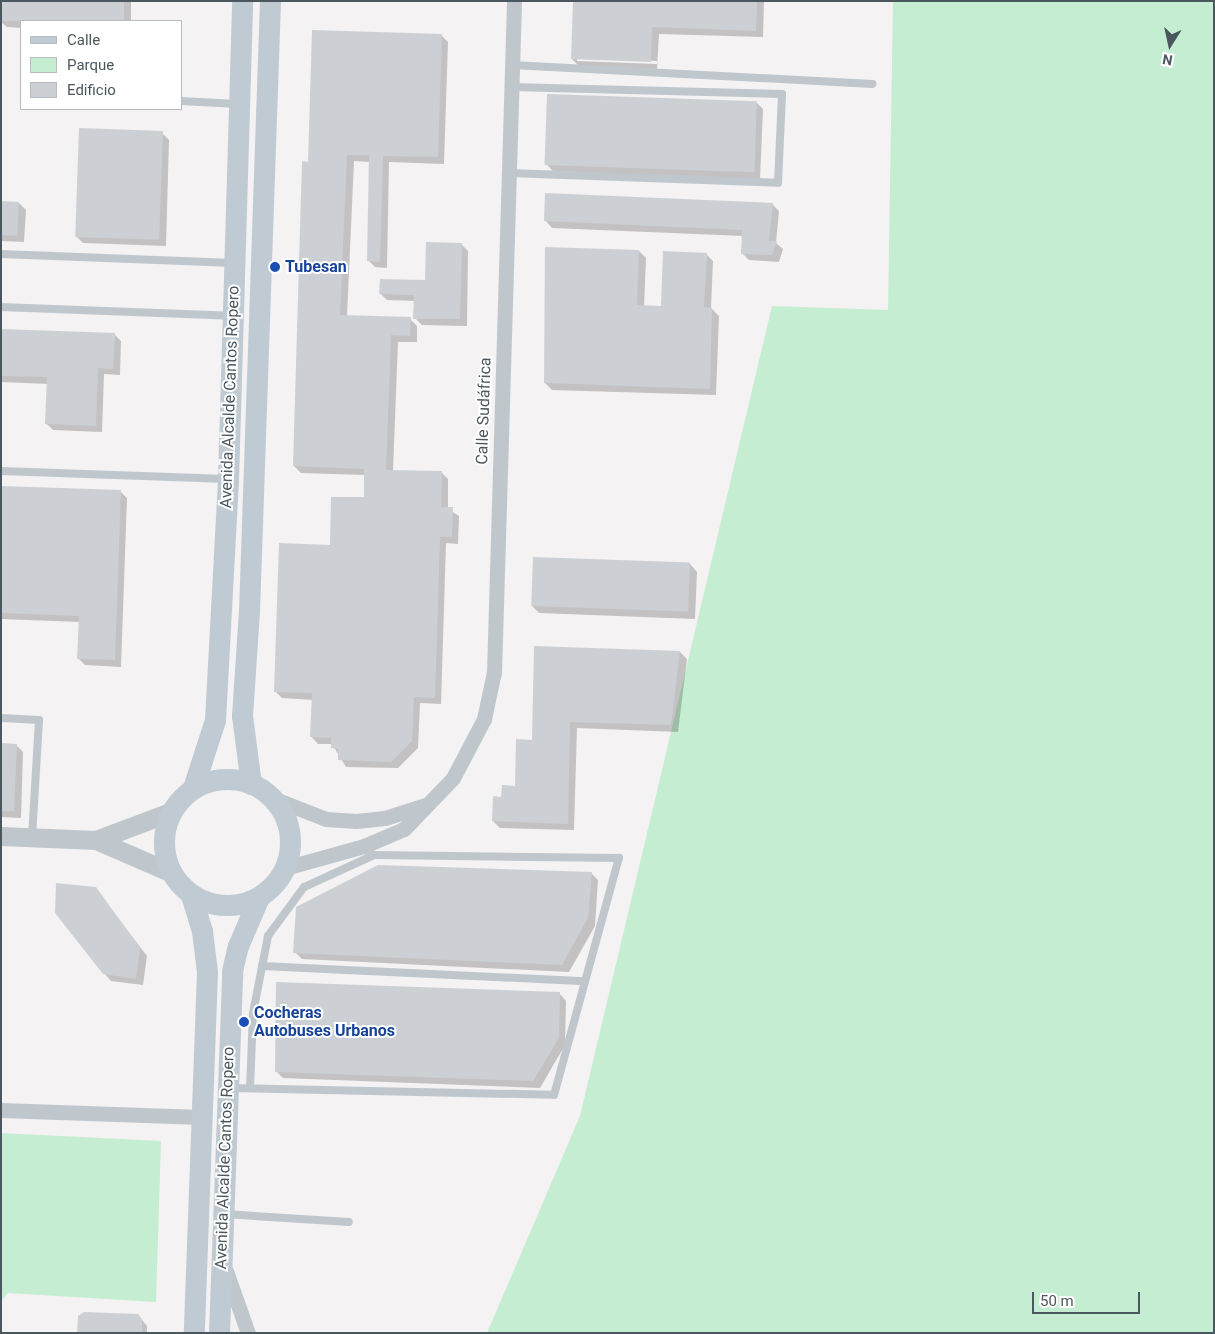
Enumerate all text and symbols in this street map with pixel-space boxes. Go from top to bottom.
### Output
legend [20,20,182,110]
north arrow [1145,20,1195,70]
text: Calle [67,31,100,49]
text: N [1161,51,1174,69]
text: Parque [67,56,114,74]
text: Edificio [67,81,116,99]
place label: Tubesan [285,257,347,277]
marker: Tubesan [269,261,281,273]
street label: Avenida Alcalde Cantos Ropero [217,285,243,509]
street label: Calle Sudáfrica [473,357,495,465]
place label: Cocheras Autobuses Urbanos [254,1003,395,1041]
marker: Cocheras Autobuses Urbanos [238,1016,250,1028]
street label: Avenida Alcalde Cantos Ropero [212,1046,238,1270]
scale bar [1035,1282,1142,1314]
text: 50 m [1040,1292,1074,1310]

